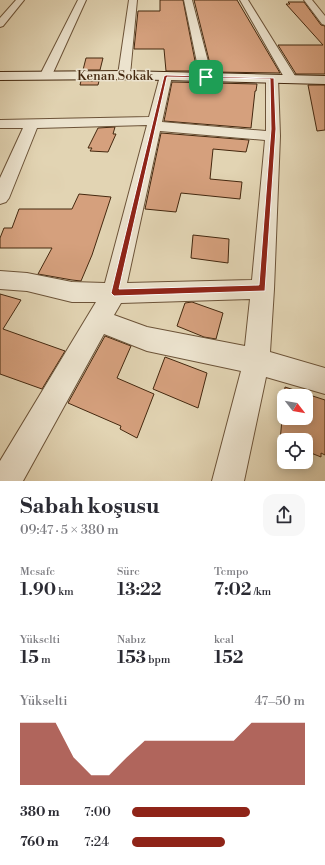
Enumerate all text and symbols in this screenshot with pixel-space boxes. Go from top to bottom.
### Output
pin [189,60,223,94]
icon: arrive [195,66,217,88]
street label: Kenan Sokak [77,68,154,84]
north arrow [277,389,313,425]
map controls [277,389,313,469]
button: locate [277,433,313,469]
text: Sabah koşusu [20,493,159,520]
button: share [263,494,305,536]
text: 09:47 · 5 × 380 m [20,522,119,538]
text: Mesafe [20,565,55,579]
text: Süre [117,565,140,579]
text: Tempo [214,565,248,579]
text: 1.90 [20,579,56,601]
text: 13:22 [117,579,161,601]
text: 7:02 [214,579,251,601]
text: km [56,585,74,599]
text: /km [251,585,271,599]
text: Yükselti [20,633,60,647]
text: Nabız [117,633,146,647]
text: kcal [214,633,234,647]
text: 15 [20,647,39,669]
text: 153 [117,647,146,669]
text: 152 [214,647,243,669]
text: m [39,653,51,667]
text: bpm [146,653,170,667]
text: Yükselti [20,693,67,709]
text: 47–50 m [254,693,305,709]
text: 380 m [20,804,59,820]
text: 7:00 [84,804,111,820]
text: 760 m [20,834,59,850]
text: 7:24 [84,834,109,850]

